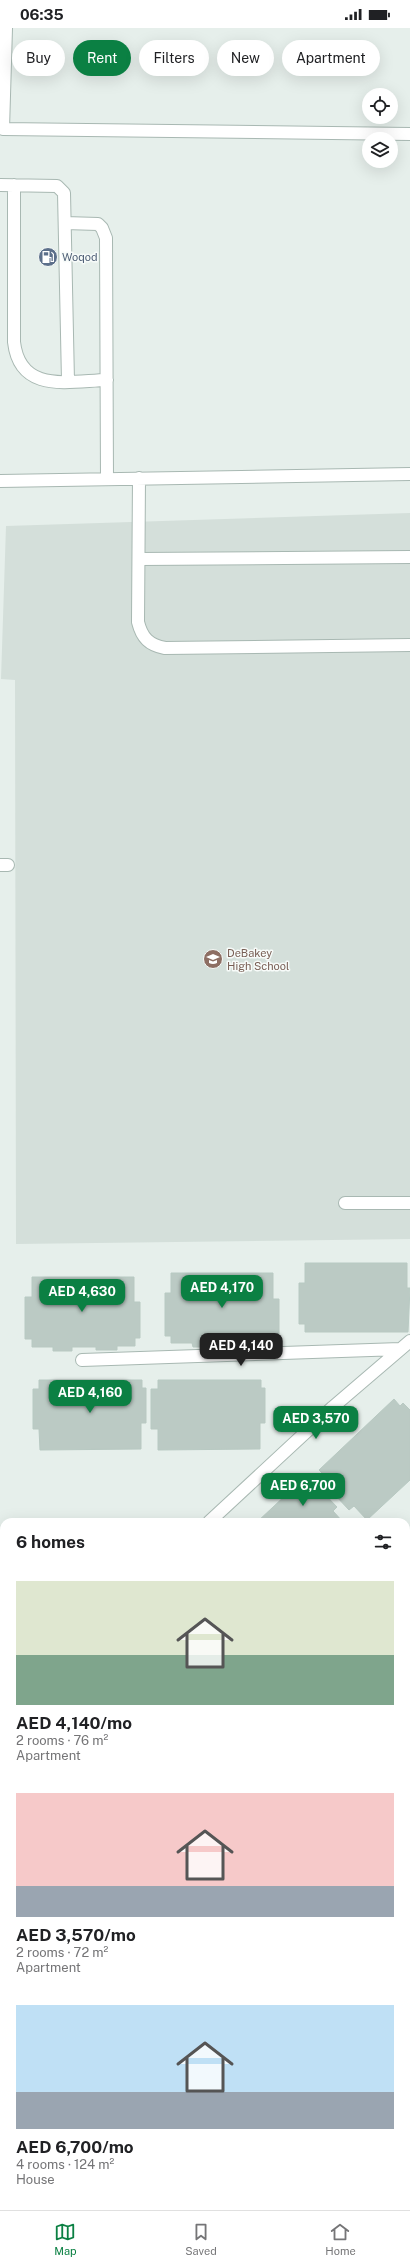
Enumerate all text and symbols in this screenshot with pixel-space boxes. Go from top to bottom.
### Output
text: 06:35 [20,6,64,23]
chip: Buy [12,40,65,76]
chip: Rent [73,40,131,76]
chip: Filters [139,40,209,76]
chip: New [217,40,274,76]
chip: Apartment [282,40,380,76]
map controls [362,88,398,168]
button: locate [362,88,398,124]
button: layers [362,132,398,168]
fuel station icon: Woqod [37,246,59,268]
place label: Woqod [62,251,98,263]
place label: DeBakey High School [227,947,289,972]
school or university icon: DeBakey High School [202,948,224,970]
pin: AED 4,170 [176,1275,268,1309]
pin: AED 4,630 [36,1279,128,1313]
text: AED 4,170 [190,1280,254,1295]
text: AED 4,630 [48,1284,116,1299]
pin: AED 4,140 [195,1333,287,1367]
text: AED 4,140 [209,1338,273,1353]
pin: AED 4,160 [44,1380,136,1414]
text: AED 4,160 [58,1385,122,1400]
pin: AED 3,570 [270,1406,362,1440]
text: AED 3,570 [282,1411,350,1426]
pin: AED 6,700 [257,1473,349,1507]
text: AED 6,700 [270,1478,336,1493]
icon: filters [372,1531,394,1553]
text: 6 homes [16,1532,85,1552]
icon: home [169,1607,241,1679]
text: AED 4,140/mo [16,1713,132,1733]
text: 2 rooms · 76 m² [16,1733,108,1748]
text: Apartment [16,1748,81,1763]
icon: home [169,1819,241,1891]
text: AED 3,570/mo [16,1925,136,1945]
text: 2 rooms · 72 m² [16,1945,108,1960]
text: Apartment [16,1960,81,1975]
icon: home [169,2031,241,2103]
text: AED 6,700/mo [16,2137,134,2157]
text: 4 rooms · 124 m² [16,2157,114,2172]
text: House [16,2172,55,2187]
tab: Map [54,2221,77,2257]
tab: Saved [185,2221,217,2257]
tab: Home [325,2221,356,2257]

